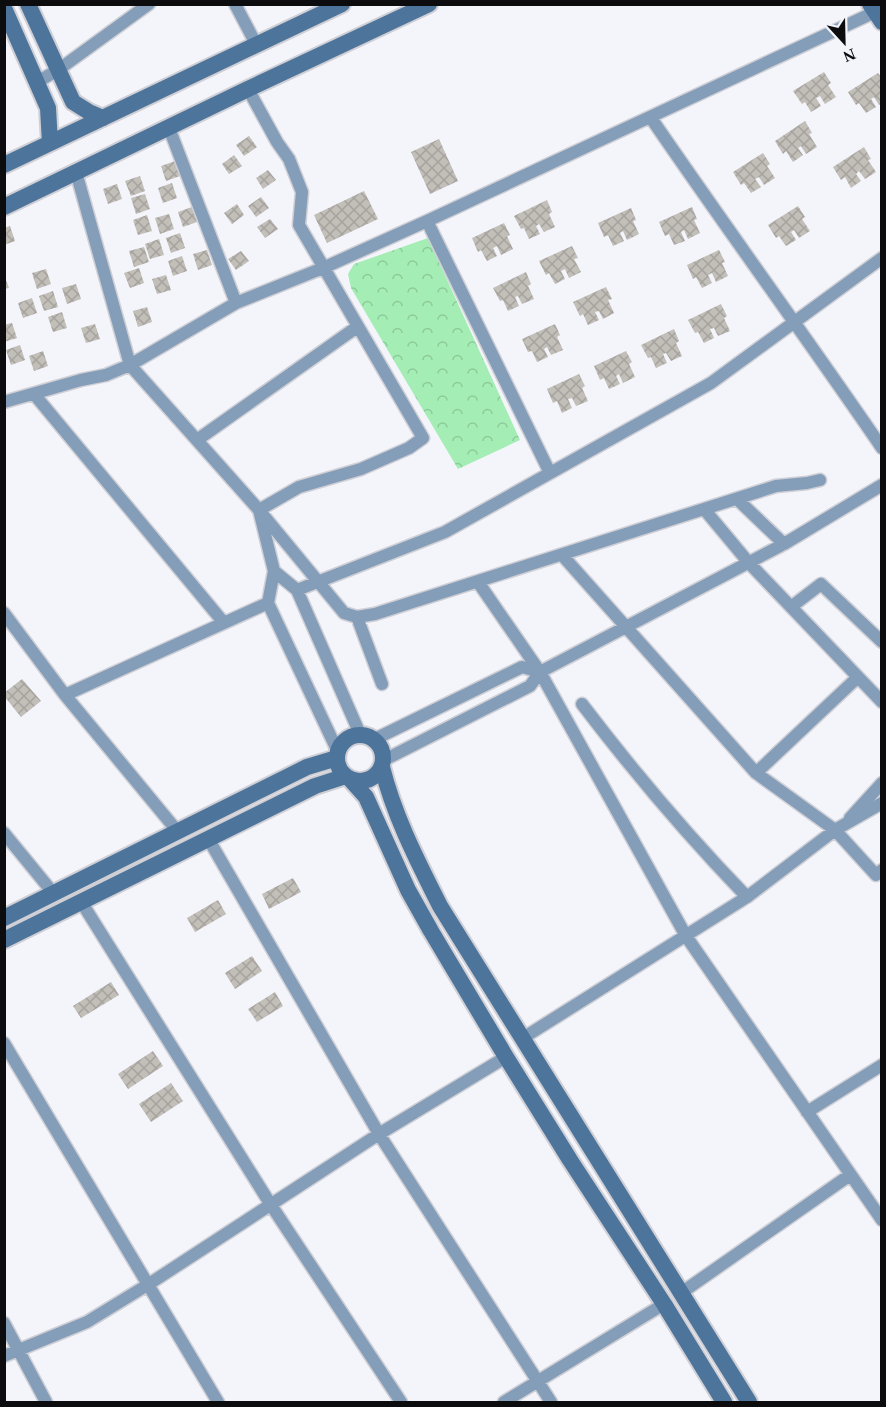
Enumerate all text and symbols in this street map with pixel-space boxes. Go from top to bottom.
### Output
north arrow [814,12,874,72]
text: N [840,45,858,66]

